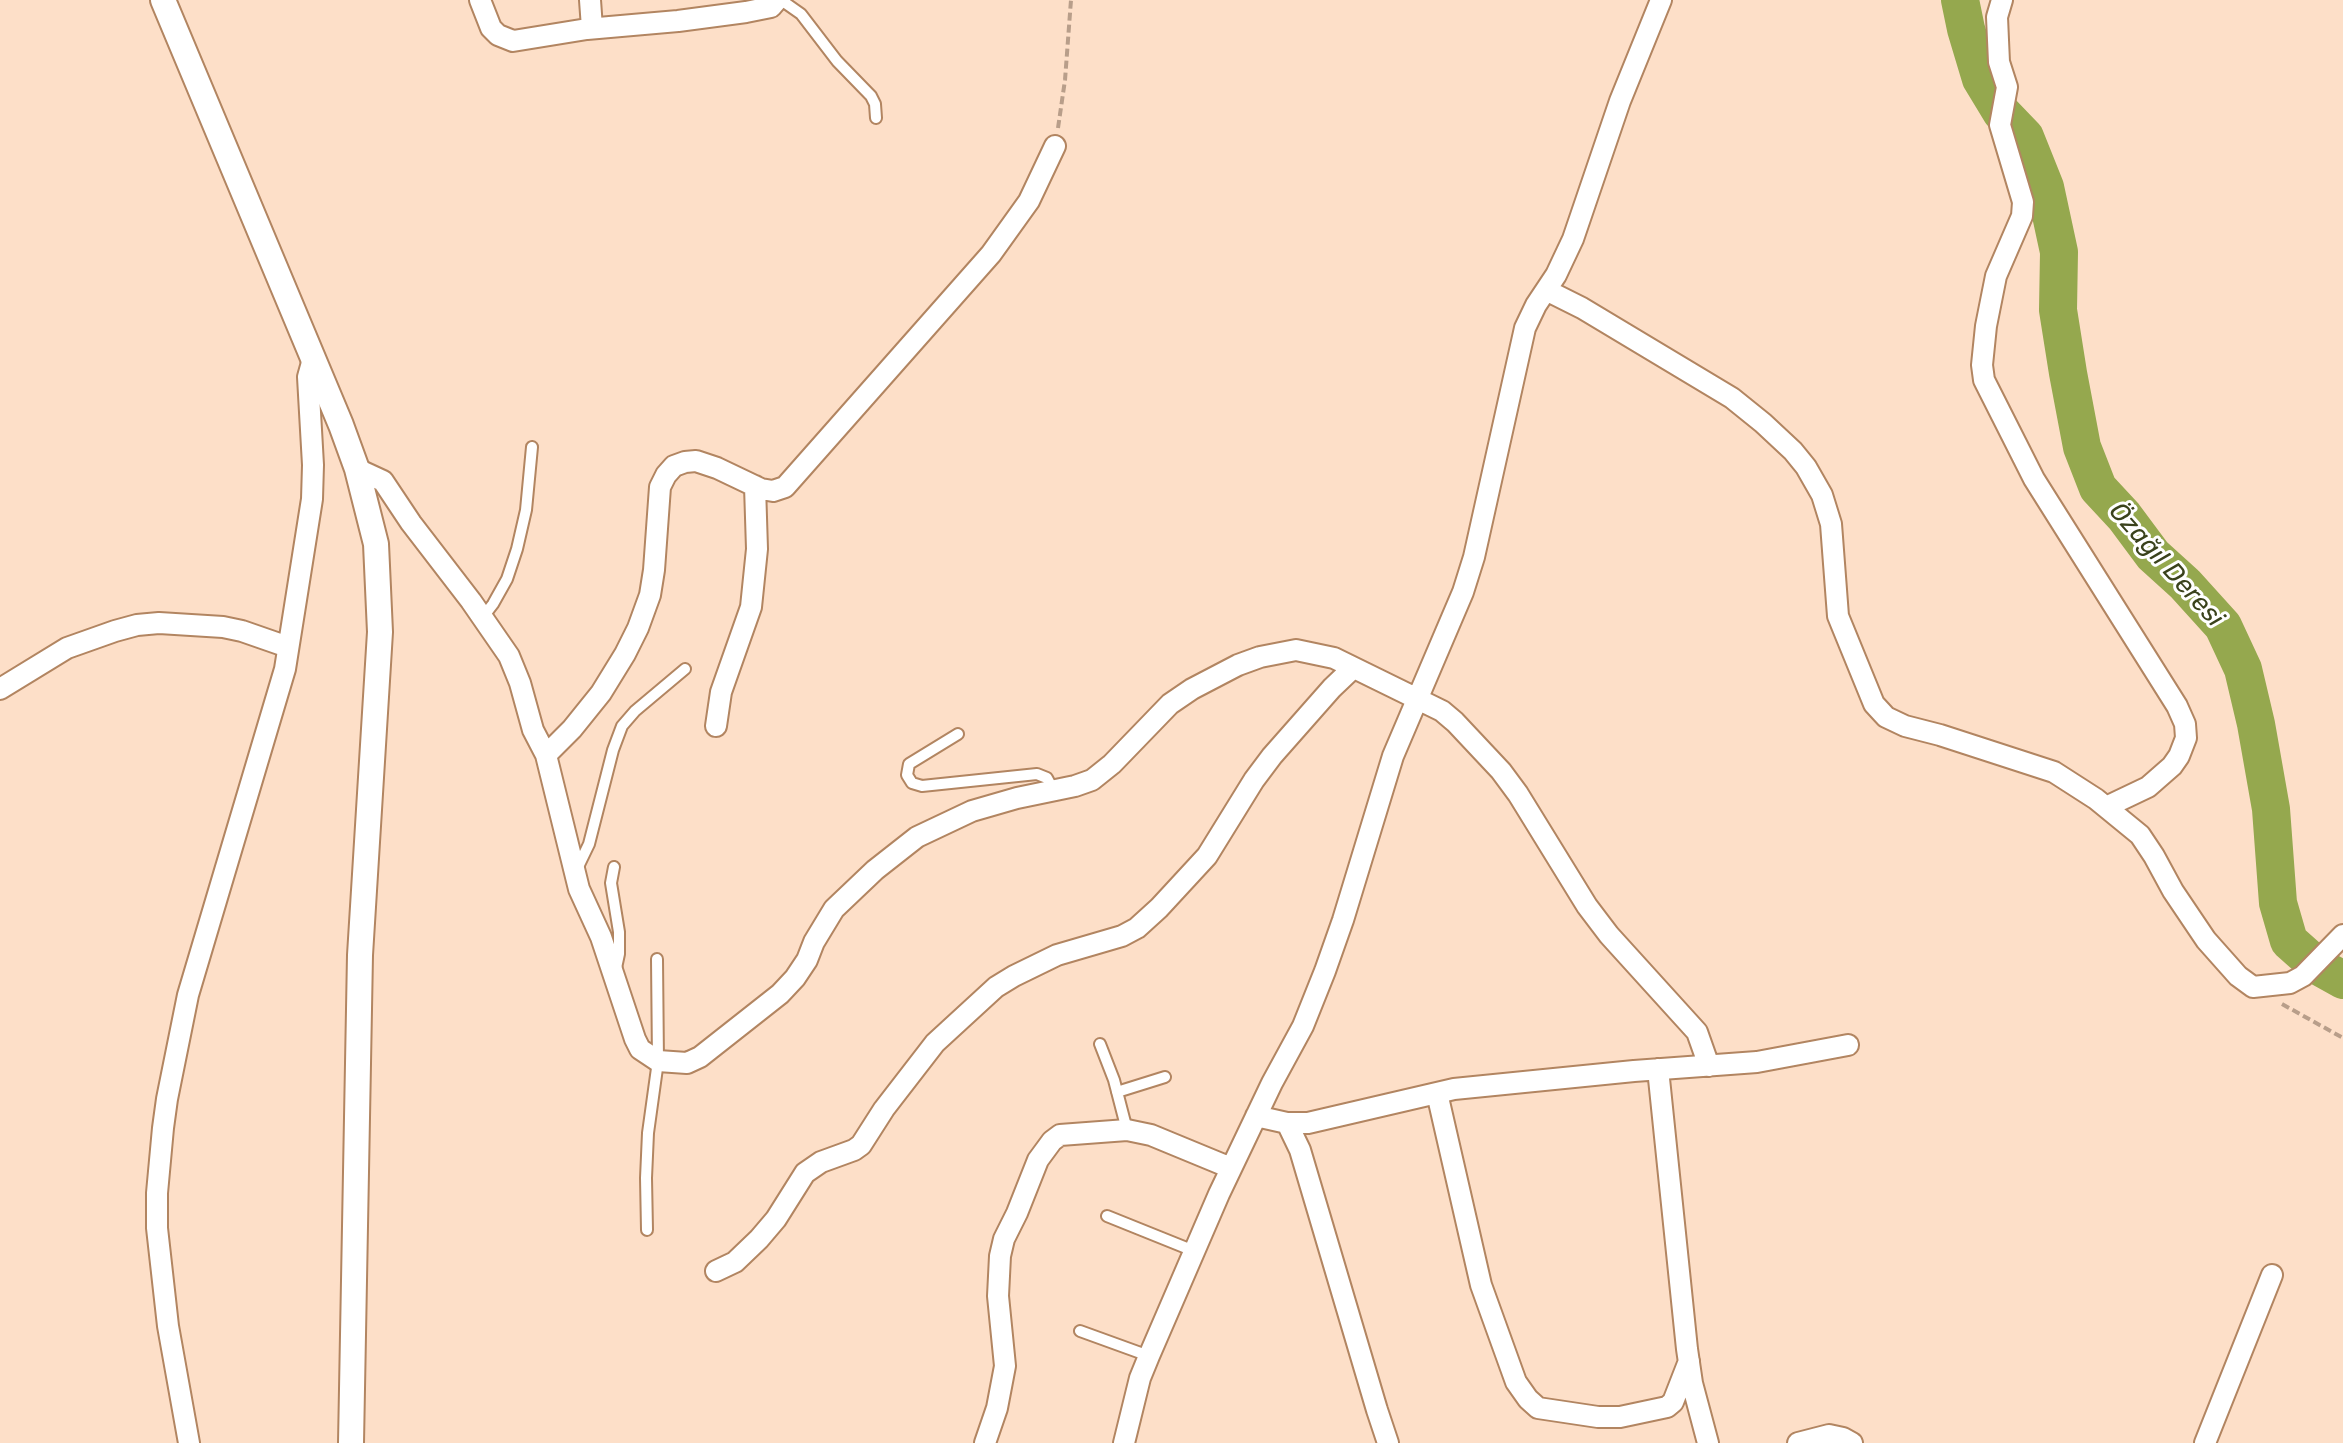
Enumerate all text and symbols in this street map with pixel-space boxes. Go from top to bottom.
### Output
water label: Özağıl Deresi [2102,496,2230,634]

